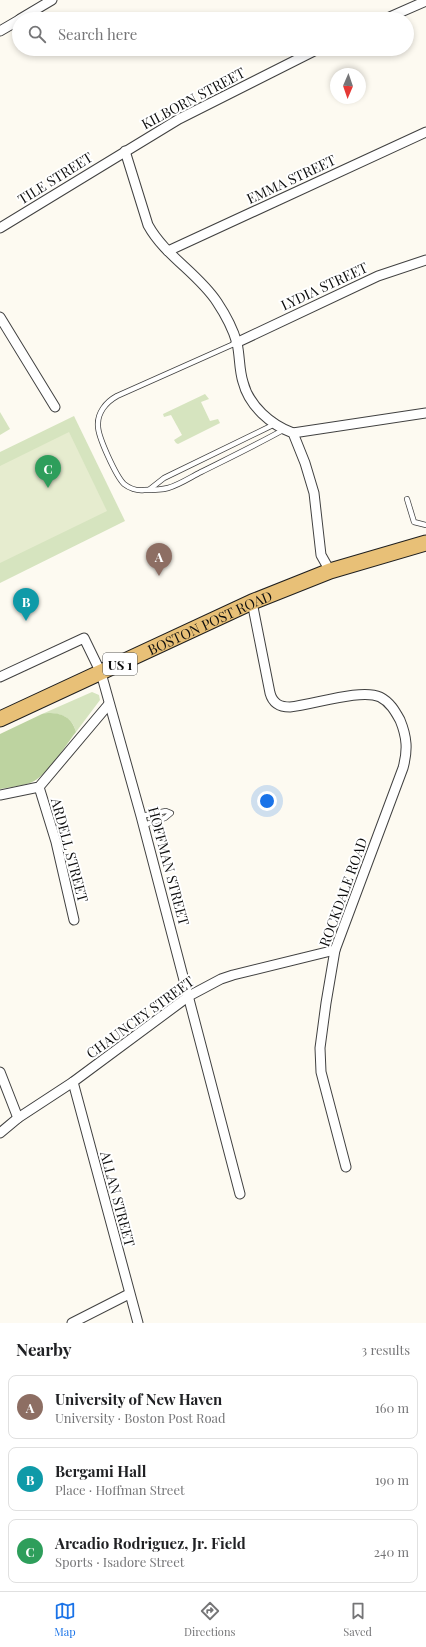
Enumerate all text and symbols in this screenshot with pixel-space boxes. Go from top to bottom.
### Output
search box [12,12,414,56]
icon: search [26,23,48,45]
text: Search here [58,24,137,44]
street label: KILBORN STREET [138,63,248,133]
north arrow [330,68,366,104]
street label: TILE STREET [14,147,96,209]
street label: EMMA STREET [243,150,339,208]
street label: LYDIA STREET [278,257,371,314]
pin: C [35,455,61,488]
pin: A [146,543,172,576]
street label: BOSTON POST ROAD [144,586,275,659]
pin: B [13,588,39,621]
road number: US 1 [103,653,137,675]
your location [257,791,277,811]
street label: ARDELL STREET [47,795,93,905]
street label: HOFFMAN STREET [144,805,194,928]
street label: ROCKDALE ROAD [314,835,372,949]
street label: CHAUNCEY STREET [82,971,198,1063]
street label: ALLAN STREET [96,1148,140,1249]
text: Nearby [16,1338,71,1360]
text: 3 results [361,1341,410,1358]
text: University of New Haven [55,1389,222,1409]
text: A [26,1399,34,1416]
text: 160 m [375,1399,409,1416]
text: University · Boston Post Road [55,1409,226,1426]
text: Bergami Hall [55,1461,146,1481]
text: B [26,1471,34,1488]
text: 190 m [375,1471,409,1488]
text: Place · Hoffman Street [55,1481,185,1498]
text: Arcadio Rodriguez, Jr. Field [55,1533,246,1553]
text: C [25,1543,35,1560]
text: 240 m [374,1543,409,1560]
text: Sports · Isadore Street [55,1553,184,1570]
tab: Map [54,1600,76,1639]
tab: Directions [184,1600,235,1639]
tab: Saved [343,1600,372,1639]

